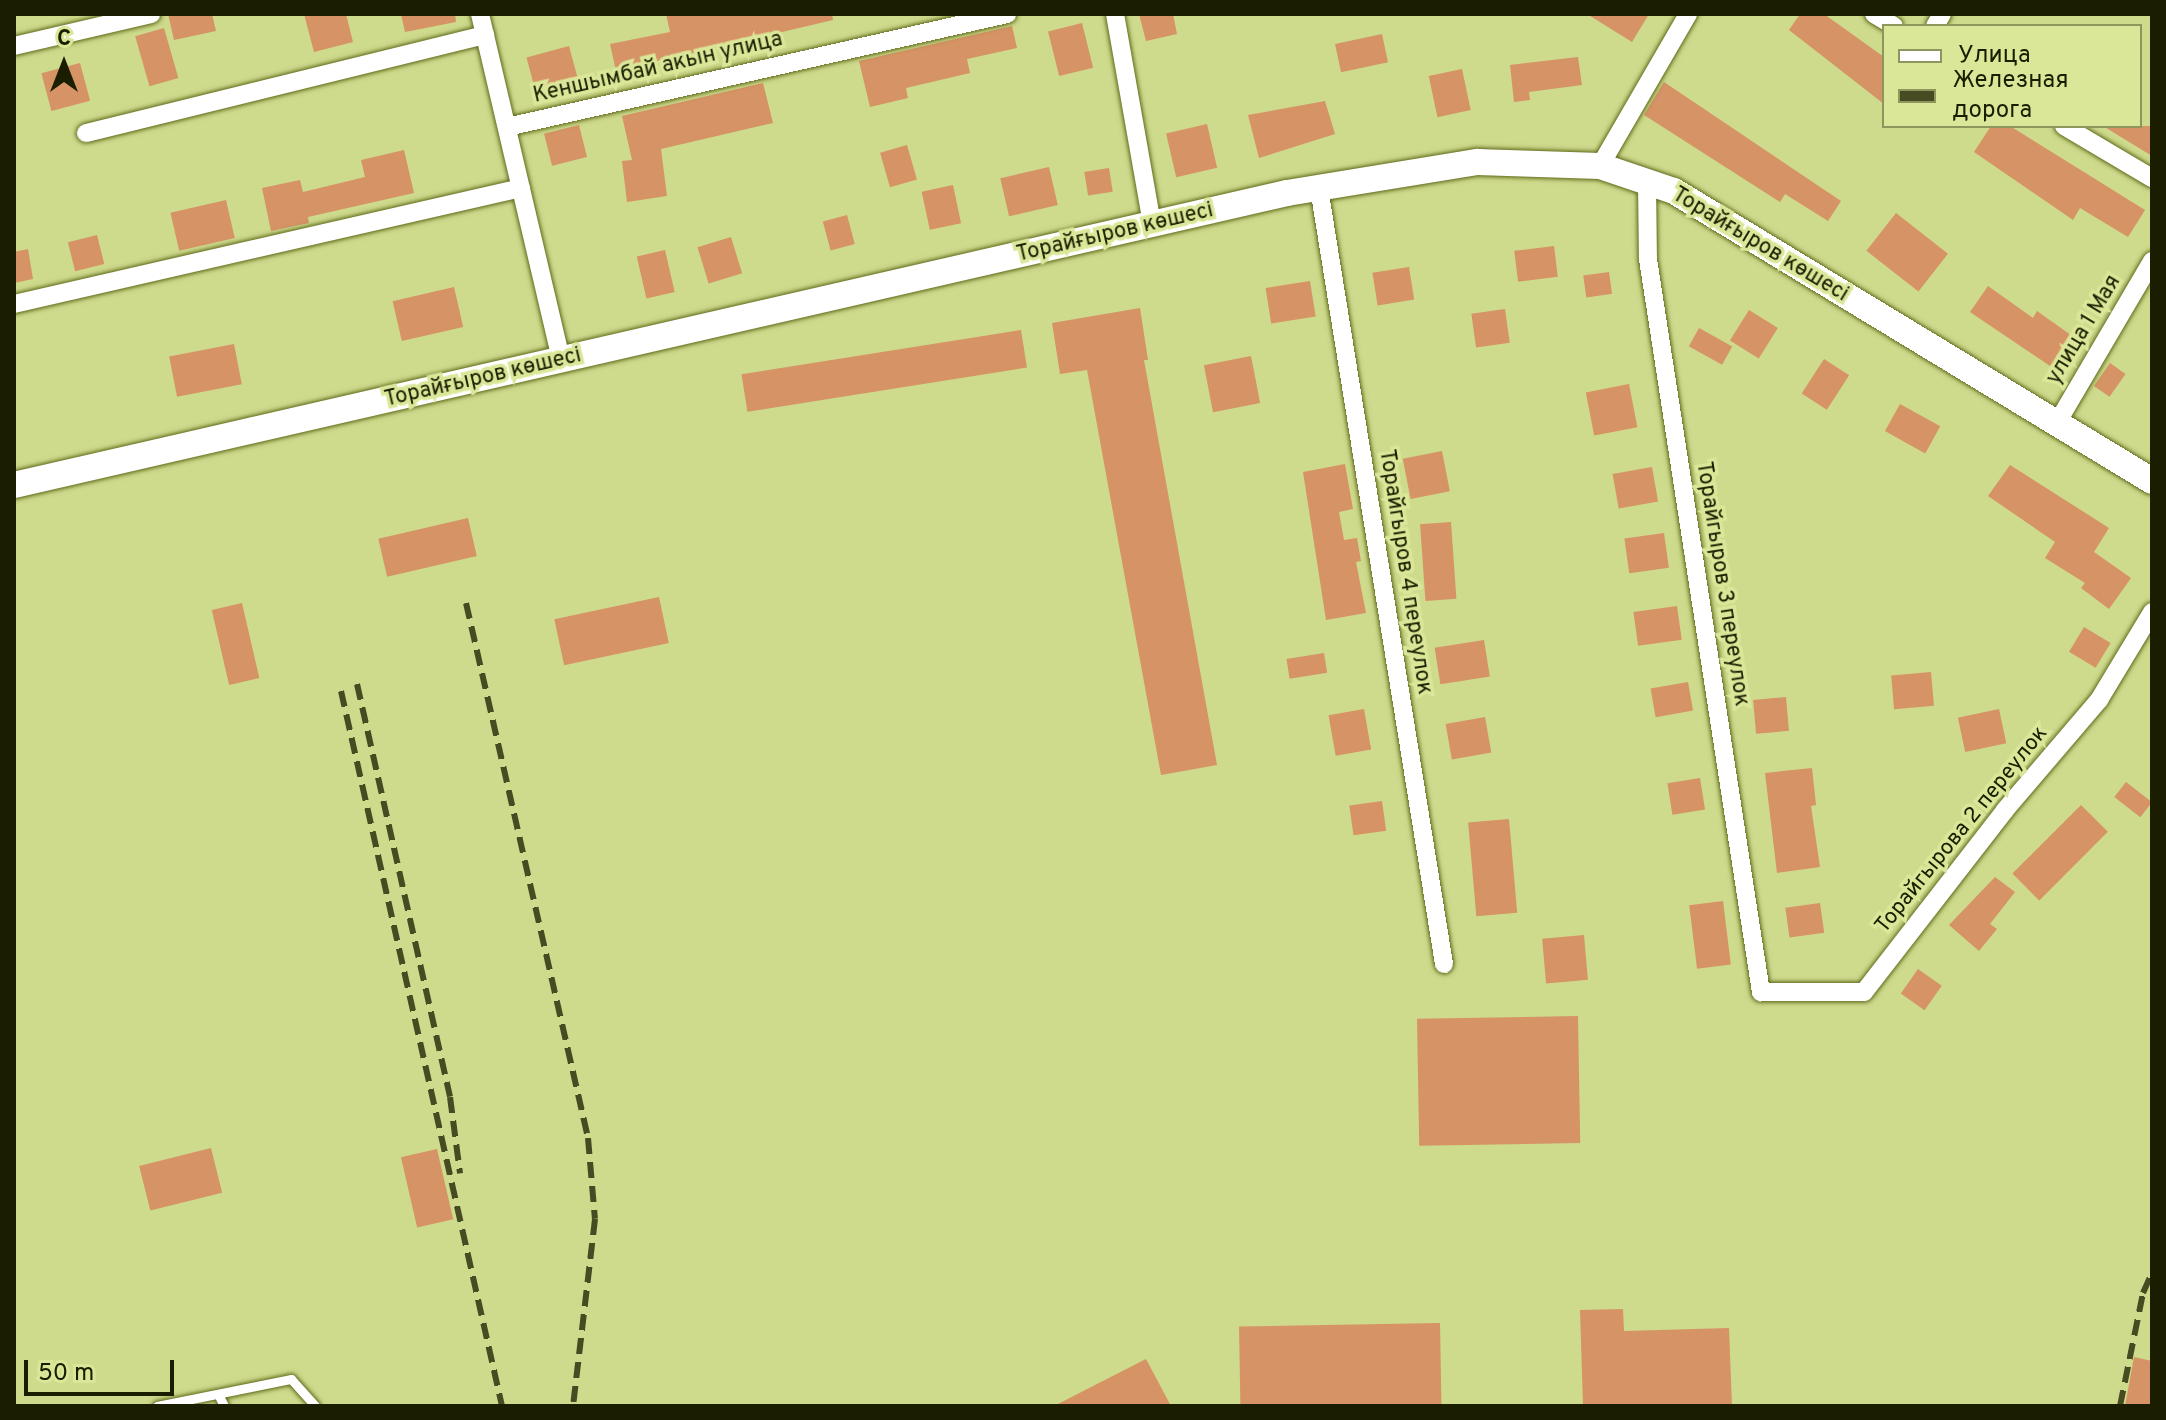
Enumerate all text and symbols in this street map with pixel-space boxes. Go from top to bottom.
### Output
north arrow [24,24,104,104]
legend [1882,24,2142,128]
text: С [57,26,71,53]
street label: Кеншымбай акын улица [531,26,785,110]
text: Улица [1958,41,2031,71]
text: Железная дорога [1952,66,2069,126]
street label: Торайғыров көшесі [1667,182,1853,308]
street label: Торайғыров көшесі [1014,198,1216,268]
street label: улица 1 Мая [2041,271,2127,389]
street label: Торайғыров көшесі [382,343,584,413]
street label: Торайгыров 4 переулок [1373,448,1437,696]
street label: Торайгыров 3 переулок [1690,460,1754,708]
street label: Торайгырова 2 переулок [1870,721,2054,939]
scale bar [28,1344,178,1394]
text: 50 m [38,1359,94,1389]

